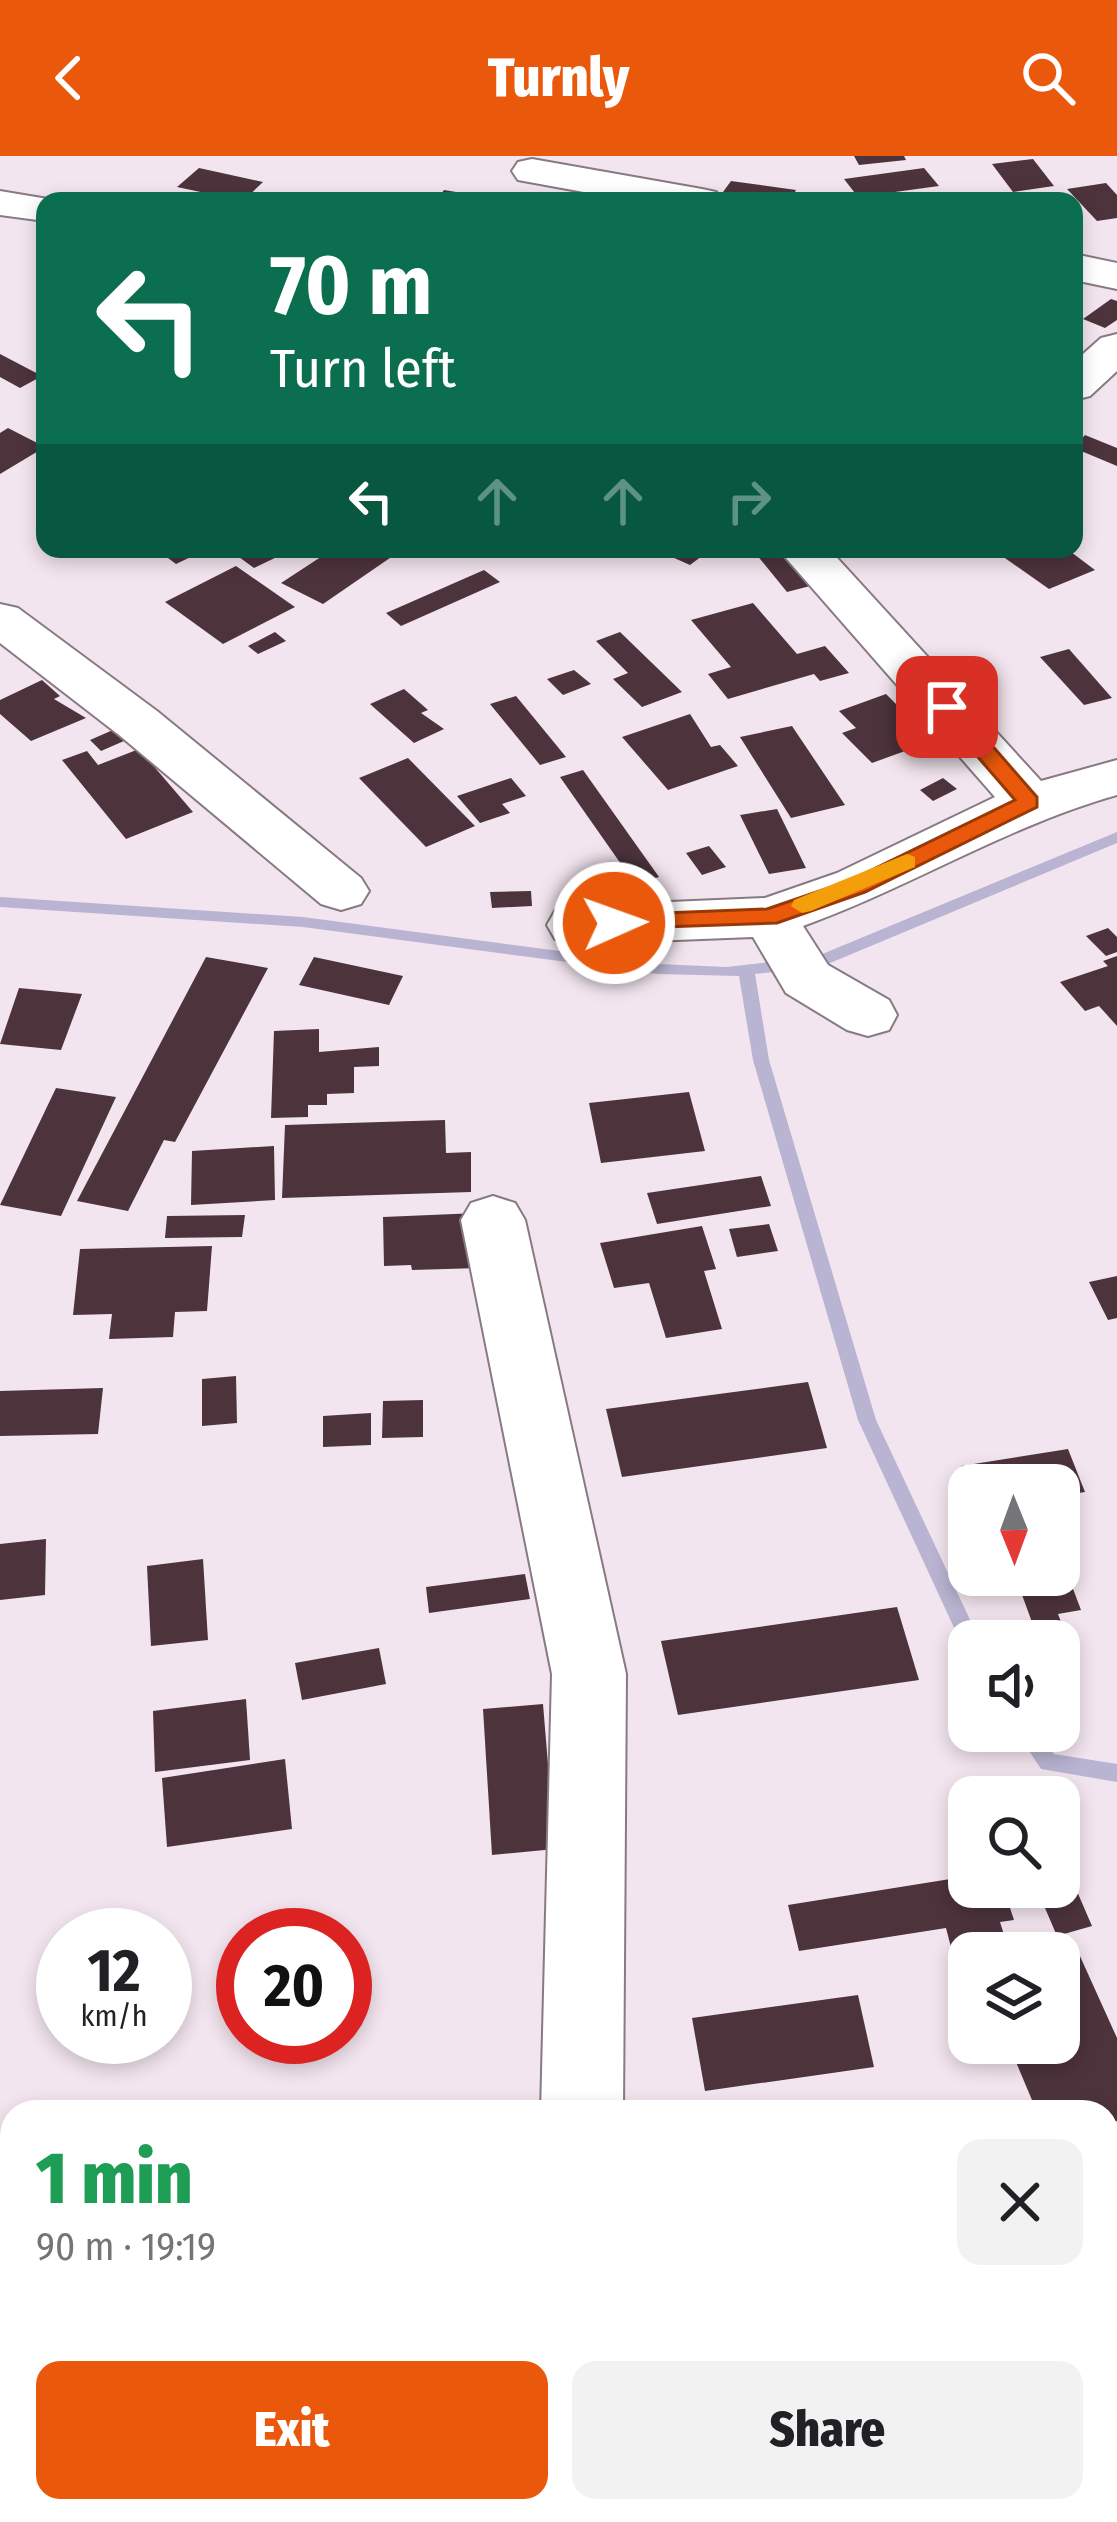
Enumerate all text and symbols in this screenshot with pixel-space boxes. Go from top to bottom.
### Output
icon: back [36,45,102,111]
icon: search [1015,45,1081,111]
text: Turnly [488,46,629,110]
text: 70 m [270,235,432,336]
icon: left [72,240,228,396]
text: Turn left [270,337,456,401]
icon: left [338,468,404,534]
icon: ahead [464,468,530,534]
icon: ahead [590,468,656,534]
icon: right [716,468,782,534]
pin [896,656,998,758]
icon: arrive [914,674,980,740]
position arrow [551,860,677,986]
north arrow [948,1464,1080,1596]
map controls [948,1464,1080,2064]
button: sound [948,1620,1080,1752]
button: search [948,1776,1080,1908]
speed limit sign: 20 [216,1908,372,2064]
button: layers [948,1932,1080,2064]
text: 12 [87,1935,141,2007]
text: km/h [81,1998,147,2034]
text: 1 min [36,2136,193,2222]
button: close [957,2139,1083,2265]
text: 90 m · 19:19 [36,2224,216,2270]
button: Exit [36,2361,548,2499]
button: Share [572,2361,1083,2499]

